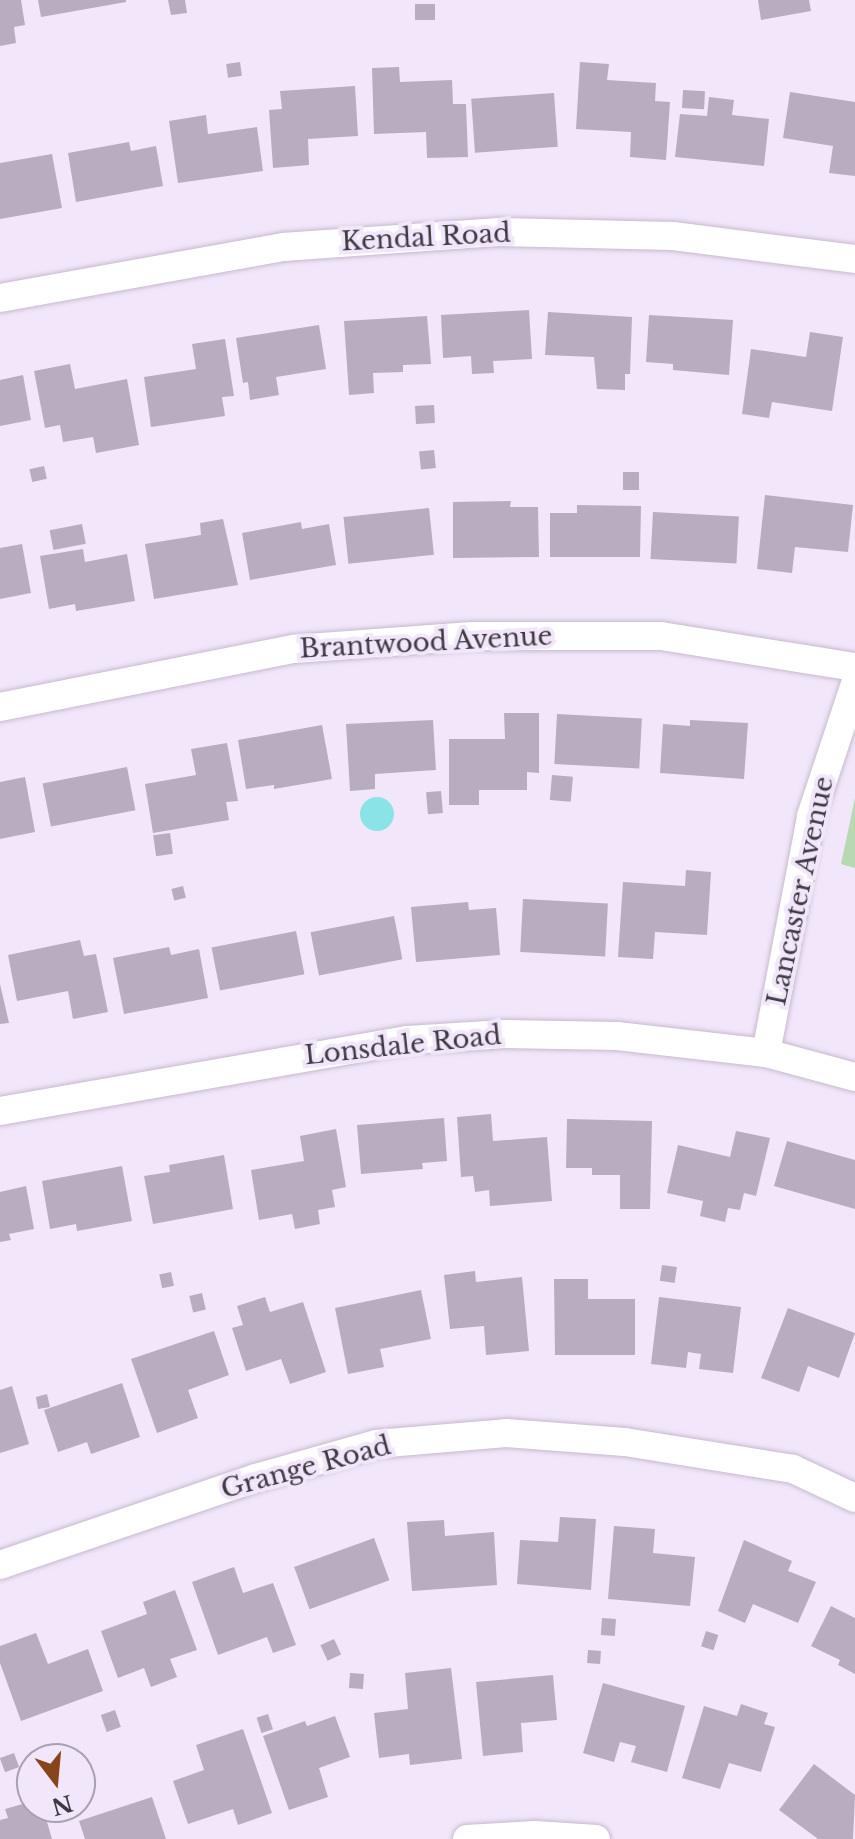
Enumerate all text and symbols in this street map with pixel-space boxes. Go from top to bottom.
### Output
street label: Kendal Road [341,218,511,258]
street label: Brantwood Avenue [298,621,554,665]
street label: Lancaster Avenue [761,773,841,1009]
street label: Lonsdale Road [303,1020,503,1072]
street label: Grange Road [218,1430,394,1506]
north arrow [16,1743,96,1823]
text: N [49,1789,76,1820]

